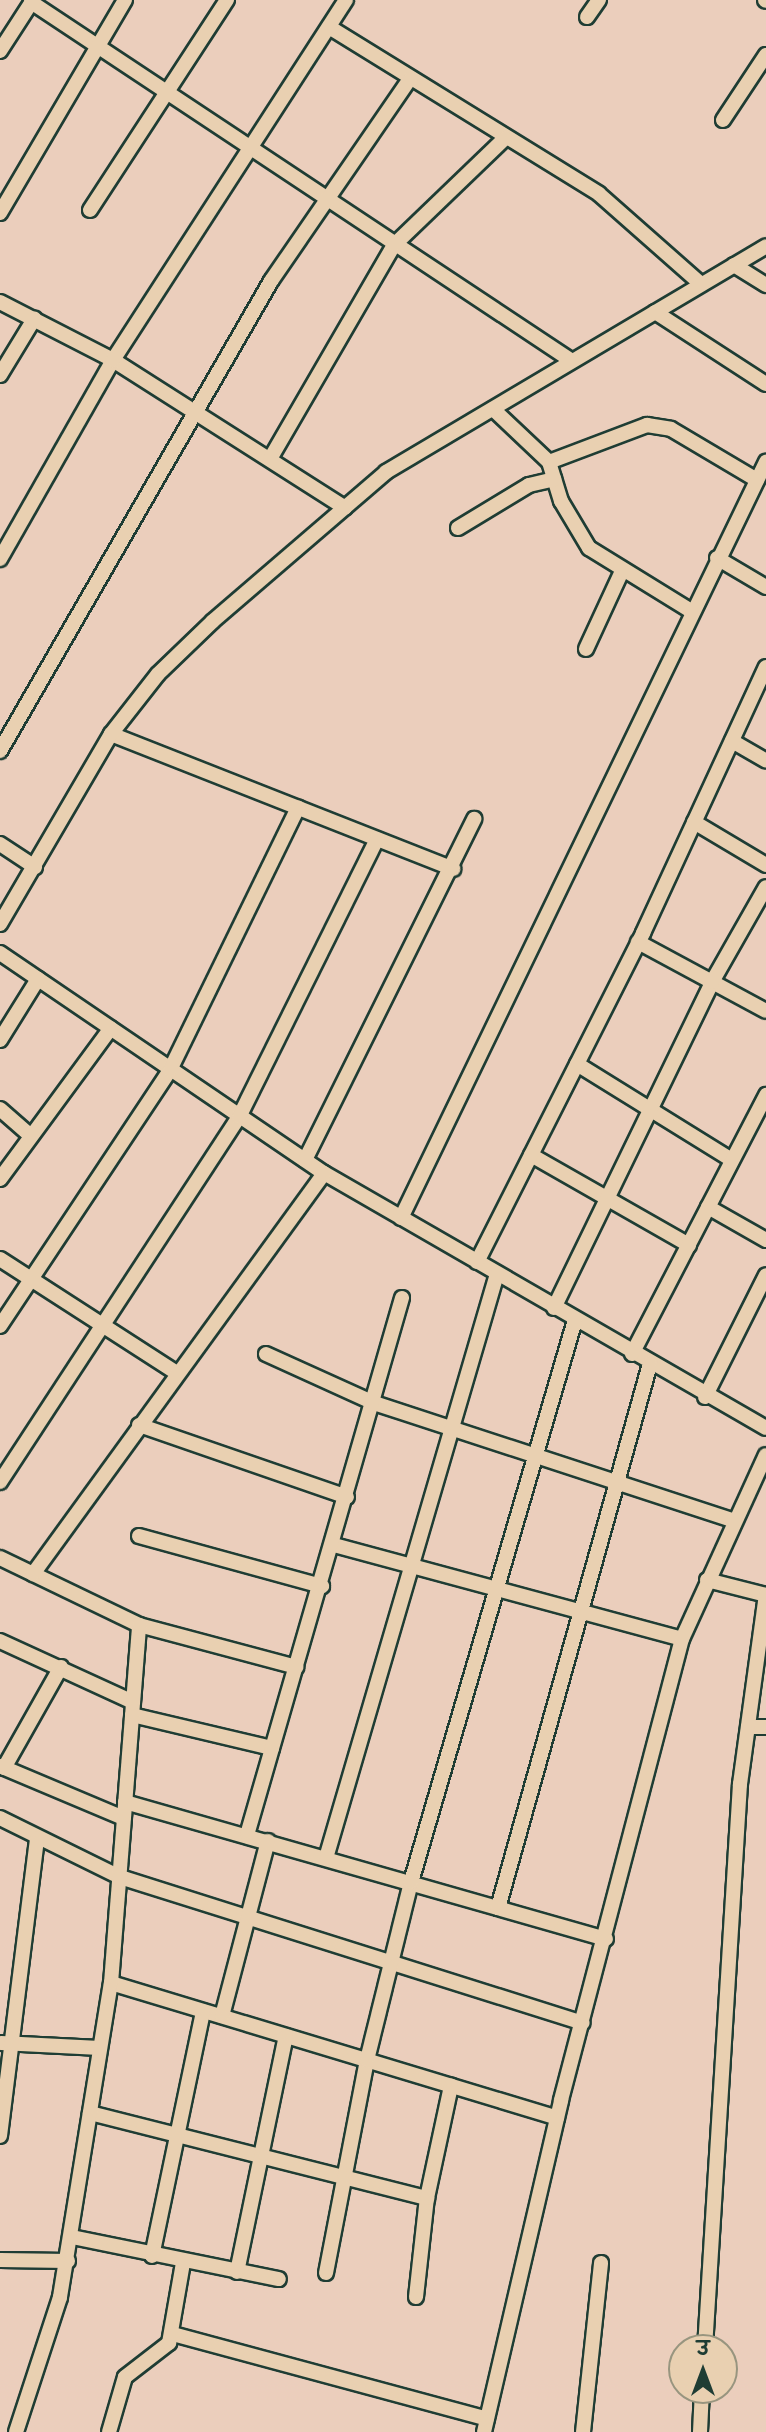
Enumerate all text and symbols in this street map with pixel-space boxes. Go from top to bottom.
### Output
north arrow [668,2334,738,2404]
text: उ [697,2338,709,2361]

